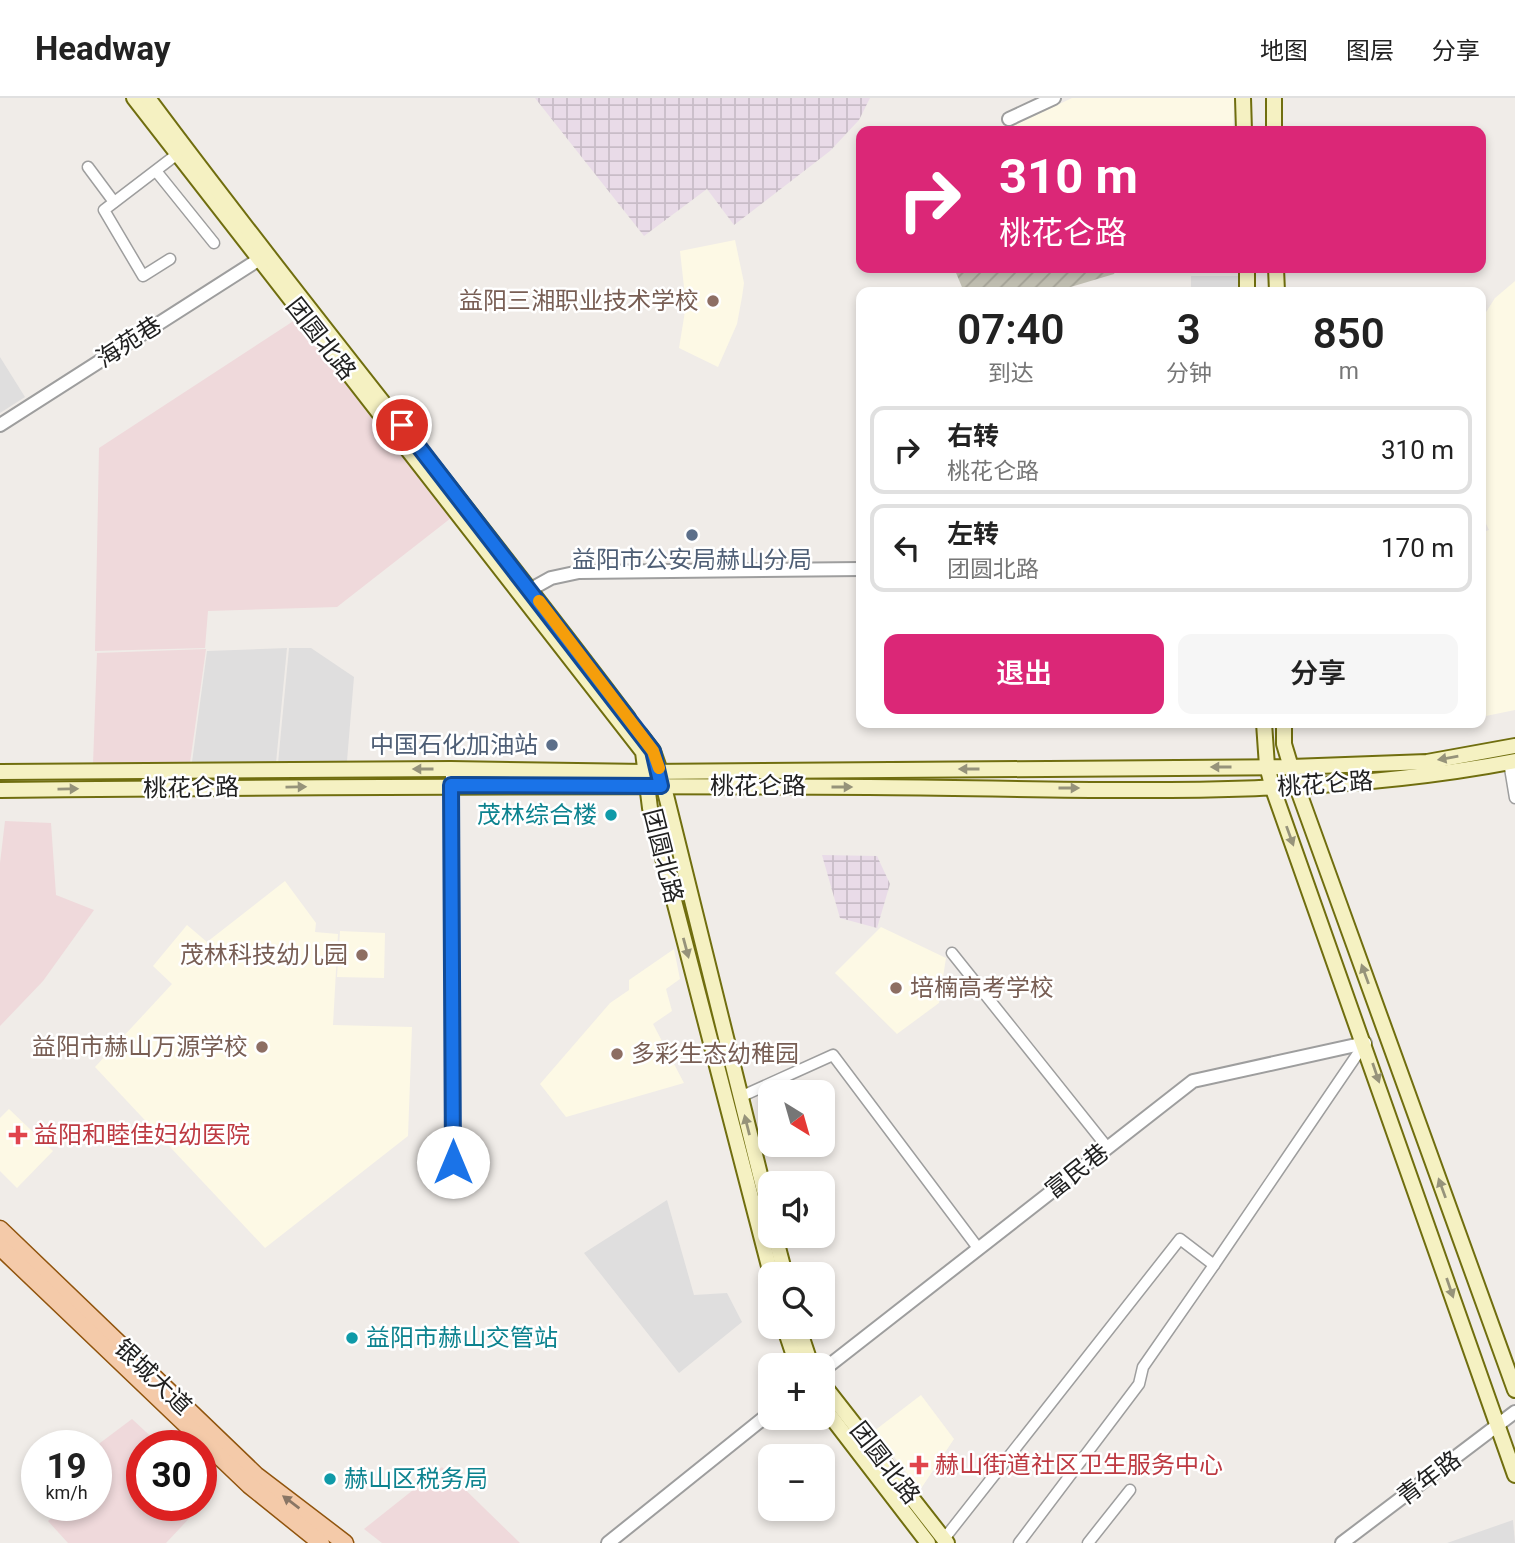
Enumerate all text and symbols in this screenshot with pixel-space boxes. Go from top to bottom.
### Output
text: Headway [35,29,171,68]
text: 地图 [1260,37,1308,65]
text: 图层 [1346,37,1394,65]
text: 分享 [1432,37,1480,65]
text: 310 m [999,148,1138,205]
icon: right [884,154,975,245]
text: 桃花仑路 [999,214,1127,252]
place label: 益阳三湘职业技术学校 [459,287,699,315]
street label: 团圆北路 [280,293,362,385]
marker: 益阳三湘职业技术学校 [705,293,721,309]
text: 07:40 [957,305,1065,354]
text: 3 [1177,305,1201,354]
text: 850 [1313,309,1385,358]
street label: 海苑巷 [91,311,167,373]
text: m [1339,358,1359,385]
text: 到达 [988,360,1034,387]
text: 分钟 [1166,360,1212,387]
pin [372,395,432,455]
icon: arrive [383,406,421,444]
text: 右转 [947,421,999,451]
icon: right [888,431,926,469]
text: 310 m [1381,435,1454,465]
text: 桃花仑路 [947,458,1039,485]
text: 左转 [947,519,999,549]
marker: 益阳市公安局赫山分局 [684,527,700,543]
icon: left [888,529,926,567]
text: 170 m [1381,533,1454,563]
place label: 益阳市公安局赫山分局 [572,546,812,574]
text: 团圆北路 [947,556,1039,583]
button: 退出 [884,634,1164,714]
button: 分享 [1178,634,1458,714]
place label: 中国石化加油站 [370,731,538,759]
marker: 中国石化加油站 [544,737,560,753]
one-way arrow [1437,753,1459,764]
one-way arrow [1210,761,1232,773]
one-way arrow [412,763,434,775]
one-way arrow [958,763,980,775]
street label: 桃花仑路 [1276,767,1374,801]
street label: 桃花仑路 [710,772,806,800]
street label: 桃花仑路 [143,773,239,803]
one-way arrow [285,781,307,793]
one-way arrow [831,781,853,793]
one-way arrow [1058,782,1080,794]
one-way arrow [57,783,79,795]
place label: 茂林综合楼 [477,801,597,829]
street label: 团圆北路 [638,806,688,906]
marker: 茂林综合楼 [603,807,619,823]
one-way arrow [1285,826,1296,847]
one-way arrow [681,937,692,959]
place label: 茂林科技幼儿园 [180,941,348,969]
marker: 茂林科技幼儿园 [354,947,370,963]
one-way arrow [1359,963,1370,984]
place label: 培楠高考学校 [910,974,1054,1002]
marker: 培楠高考学校 [888,980,904,996]
place label: 益阳市赫山万源学校 [32,1033,248,1061]
marker: 益阳市赫山万源学校 [254,1039,270,1055]
place label: 多彩生态幼稚园 [631,1040,799,1068]
marker: 多彩生态幼稚园 [609,1046,625,1062]
one-way arrow [1371,1063,1382,1084]
north arrow [758,1080,835,1157]
map controls [758,1080,835,1521]
one-way arrow [741,1114,752,1136]
place label: 益阳和睦佳妇幼医院 [34,1121,250,1149]
marker: 益阳和睦佳妇幼医院 [8,1125,28,1145]
position arrow [416,1125,490,1199]
street label: 富民巷 [1040,1138,1114,1204]
button: sound [758,1171,835,1248]
one-way arrow [1436,1177,1447,1198]
button: search [758,1262,835,1339]
one-way arrow [1445,1278,1456,1299]
place label: 益阳市赫山交管站 [366,1324,558,1352]
marker: 益阳市赫山交管站 [344,1330,360,1346]
street label: 银城大道 [109,1334,197,1420]
button: + [758,1353,835,1430]
street label: 团圆北路 [844,1417,926,1509]
speed limit sign: 30 [126,1430,217,1521]
button: − [758,1444,835,1521]
street label: 青年路 [1392,1445,1466,1511]
text: 19 [46,1446,87,1487]
place label: 赫山街道社区卫生服务中心 [935,1451,1223,1479]
marker: 赫山街道社区卫生服务中心 [909,1455,929,1475]
place label: 赫山区税务局 [344,1465,488,1493]
marker: 赫山区税务局 [322,1471,338,1487]
text: km/h [45,1482,88,1503]
one-way arrow [282,1495,300,1509]

